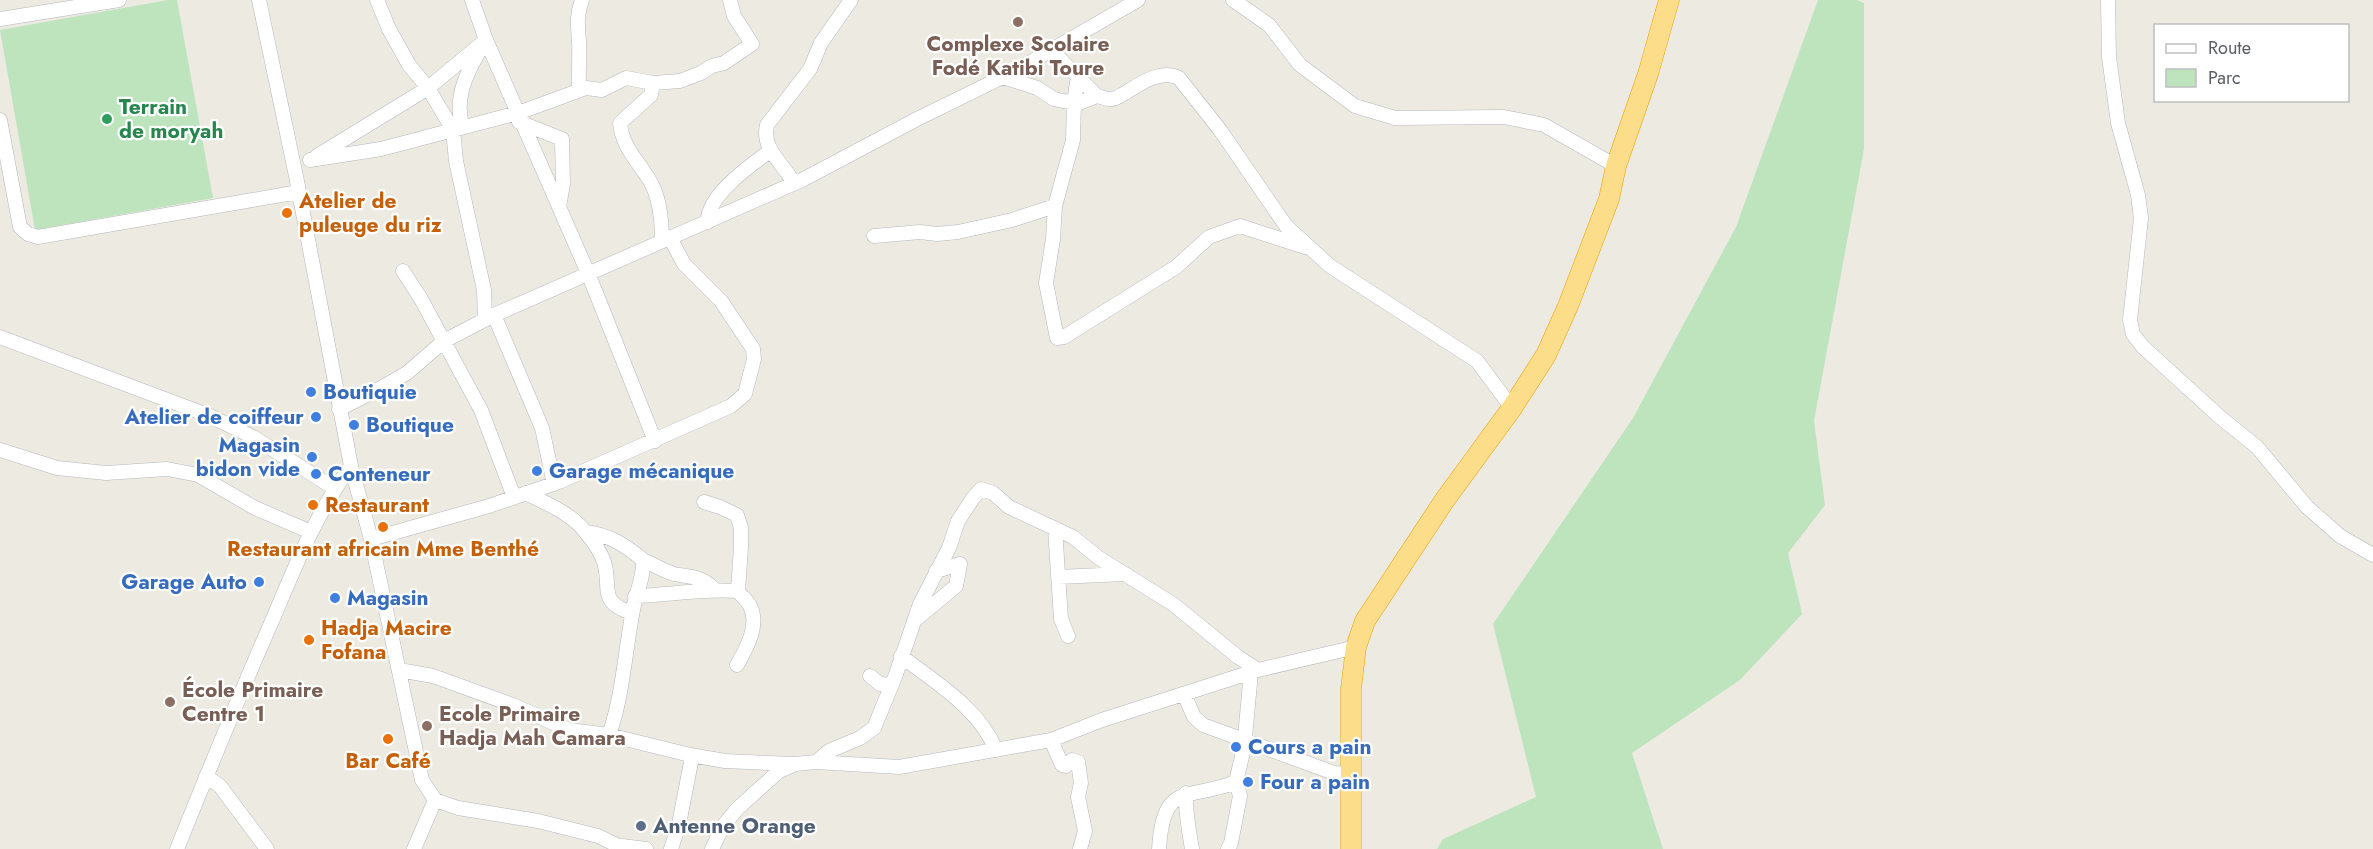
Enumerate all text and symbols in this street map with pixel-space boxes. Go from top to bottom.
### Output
marker: Complexe Scolaire Fodé Katibi Toure [1011,15,1025,29]
legend [2154,24,2349,102]
place label: Complexe Scolaire Fodé Katibi Toure [927,29,1109,83]
text: Route [2208,35,2251,61]
text: Parc [2208,65,2241,91]
place label: Terrain de moryah [119,92,223,146]
marker: Terrain de moryah [100,112,114,126]
place label: Atelier de puleuge du riz [298,186,442,240]
marker: Atelier de puleuge du riz [280,206,294,220]
place label: Boutiquie [323,377,417,407]
marker: Boutiquie [304,385,318,399]
place label: Atelier de coiffeur [123,402,304,432]
marker: Atelier de coiffeur [309,410,323,424]
place label: Boutique [366,410,454,440]
marker: Boutique [347,418,361,432]
place label: Magasin bidon vide [196,430,300,484]
marker: Magasin bidon vide [305,450,319,464]
place label: Garage mécanique [549,456,734,486]
place label: Conteneur [328,459,431,489]
marker: Garage mécanique [530,464,544,478]
marker: Conteneur [309,467,323,481]
place label: Restaurant [325,490,429,520]
marker: Restaurant [306,498,320,512]
marker: Restaurant africain Mme Benthé [376,520,390,534]
place label: Restaurant africain Mme Benthé [227,534,539,564]
place label: Garage Auto [121,567,247,597]
marker: Garage Auto [252,575,266,589]
place label: Magasin [347,583,429,613]
marker: Magasin [328,591,342,605]
place label: Hadja Macire Fofana [321,613,452,667]
marker: Hadja Macire Fofana [302,633,316,647]
place label: École Primaire Centre 1 [182,675,323,729]
marker: École Primaire Centre 1 [163,695,177,709]
place label: Ecole Primaire Hadja Mah Camara [439,699,626,753]
marker: Ecole Primaire Hadja Mah Camara [420,719,434,733]
marker: Bar Café [381,732,395,746]
place label: Cours a pain [1248,732,1371,762]
marker: Cours a pain [1229,740,1243,754]
place label: Bar Café [345,746,431,776]
place label: Four a pain [1260,767,1370,797]
marker: Four a pain [1241,775,1255,789]
place label: Antenne Orange [652,811,816,841]
marker: Antenne Orange [634,819,648,833]

